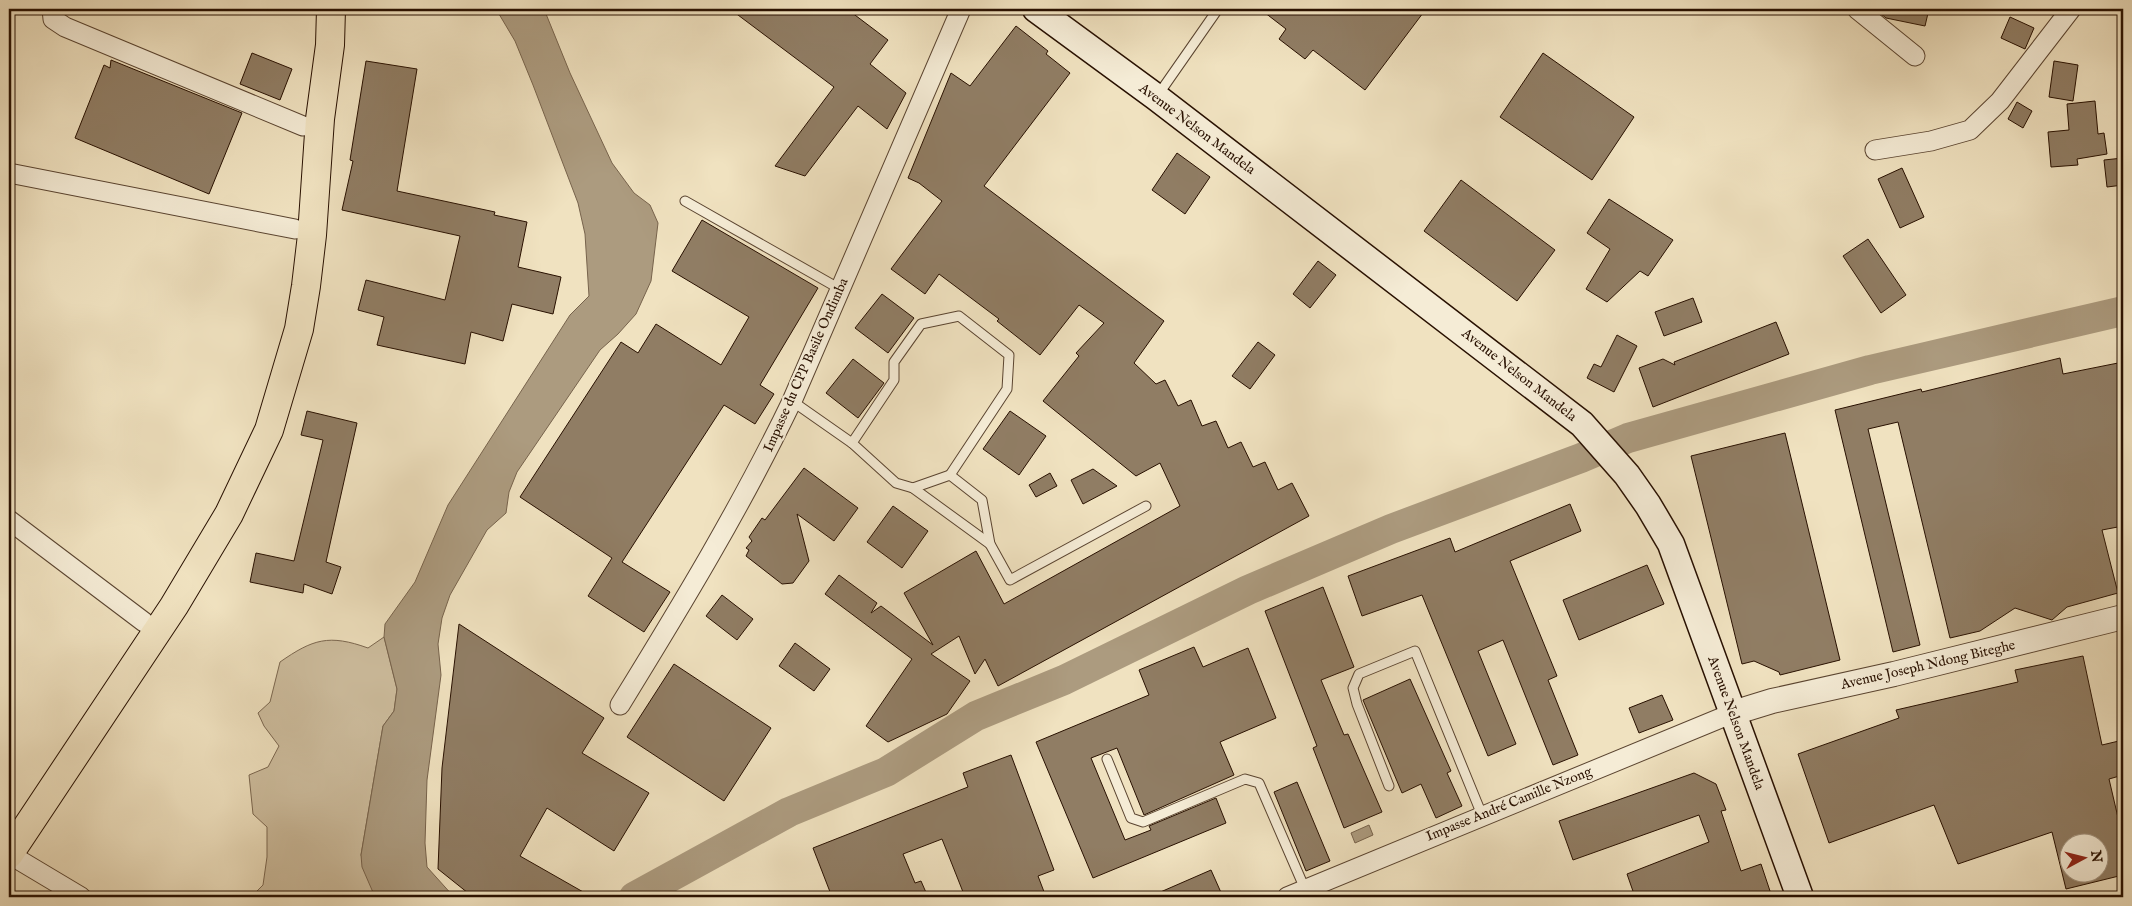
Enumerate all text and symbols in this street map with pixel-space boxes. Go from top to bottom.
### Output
street label: Avenue Nelson Mandela [1134,79,1260,179]
street label: Impasse du CPP Basile Ondimba [759,274,853,455]
street label: Avenue Nelson Mandela [1457,324,1581,426]
street label: Avenue Joseph Ndong Biteghe [1838,636,2018,694]
street label: Avenue Nelson Mandela [1703,653,1769,793]
street label: Impasse André Camille Nzong [1423,762,1595,846]
north arrow [2060,834,2110,884]
text: N [2086,848,2106,864]

